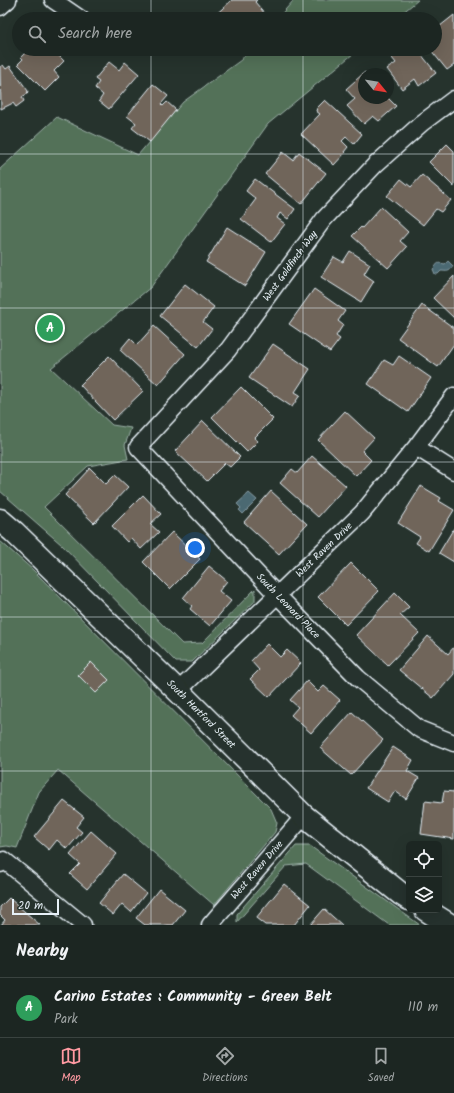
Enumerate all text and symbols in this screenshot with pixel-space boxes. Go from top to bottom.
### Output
search box [12,12,442,56]
text: Search here [58,22,132,46]
icon: search [26,23,48,45]
north arrow [358,68,394,104]
street label: West Goldfinch Way [259,227,321,305]
pin: A [37,313,63,343]
street label: West Raven Drive [292,518,356,581]
your location [185,538,205,558]
street label: South Leonard Place [252,569,324,643]
street label: South Hartford Street [163,676,239,752]
street label: West Raven Drive [227,836,288,903]
map controls [406,841,442,913]
button: locate [406,841,442,877]
button: layers [406,877,442,913]
scale bar [12,897,59,916]
text: 20 m [18,897,43,915]
text: Nearby [16,938,68,965]
text: Carino Estates : Community - Green Belt [54,985,332,1009]
text: A [25,997,33,1018]
text: 110 m [408,997,438,1018]
text: Park [54,1009,78,1030]
tab: Map [60,1045,82,1087]
tab: Directions [202,1045,248,1087]
tab: Saved [368,1045,394,1087]

